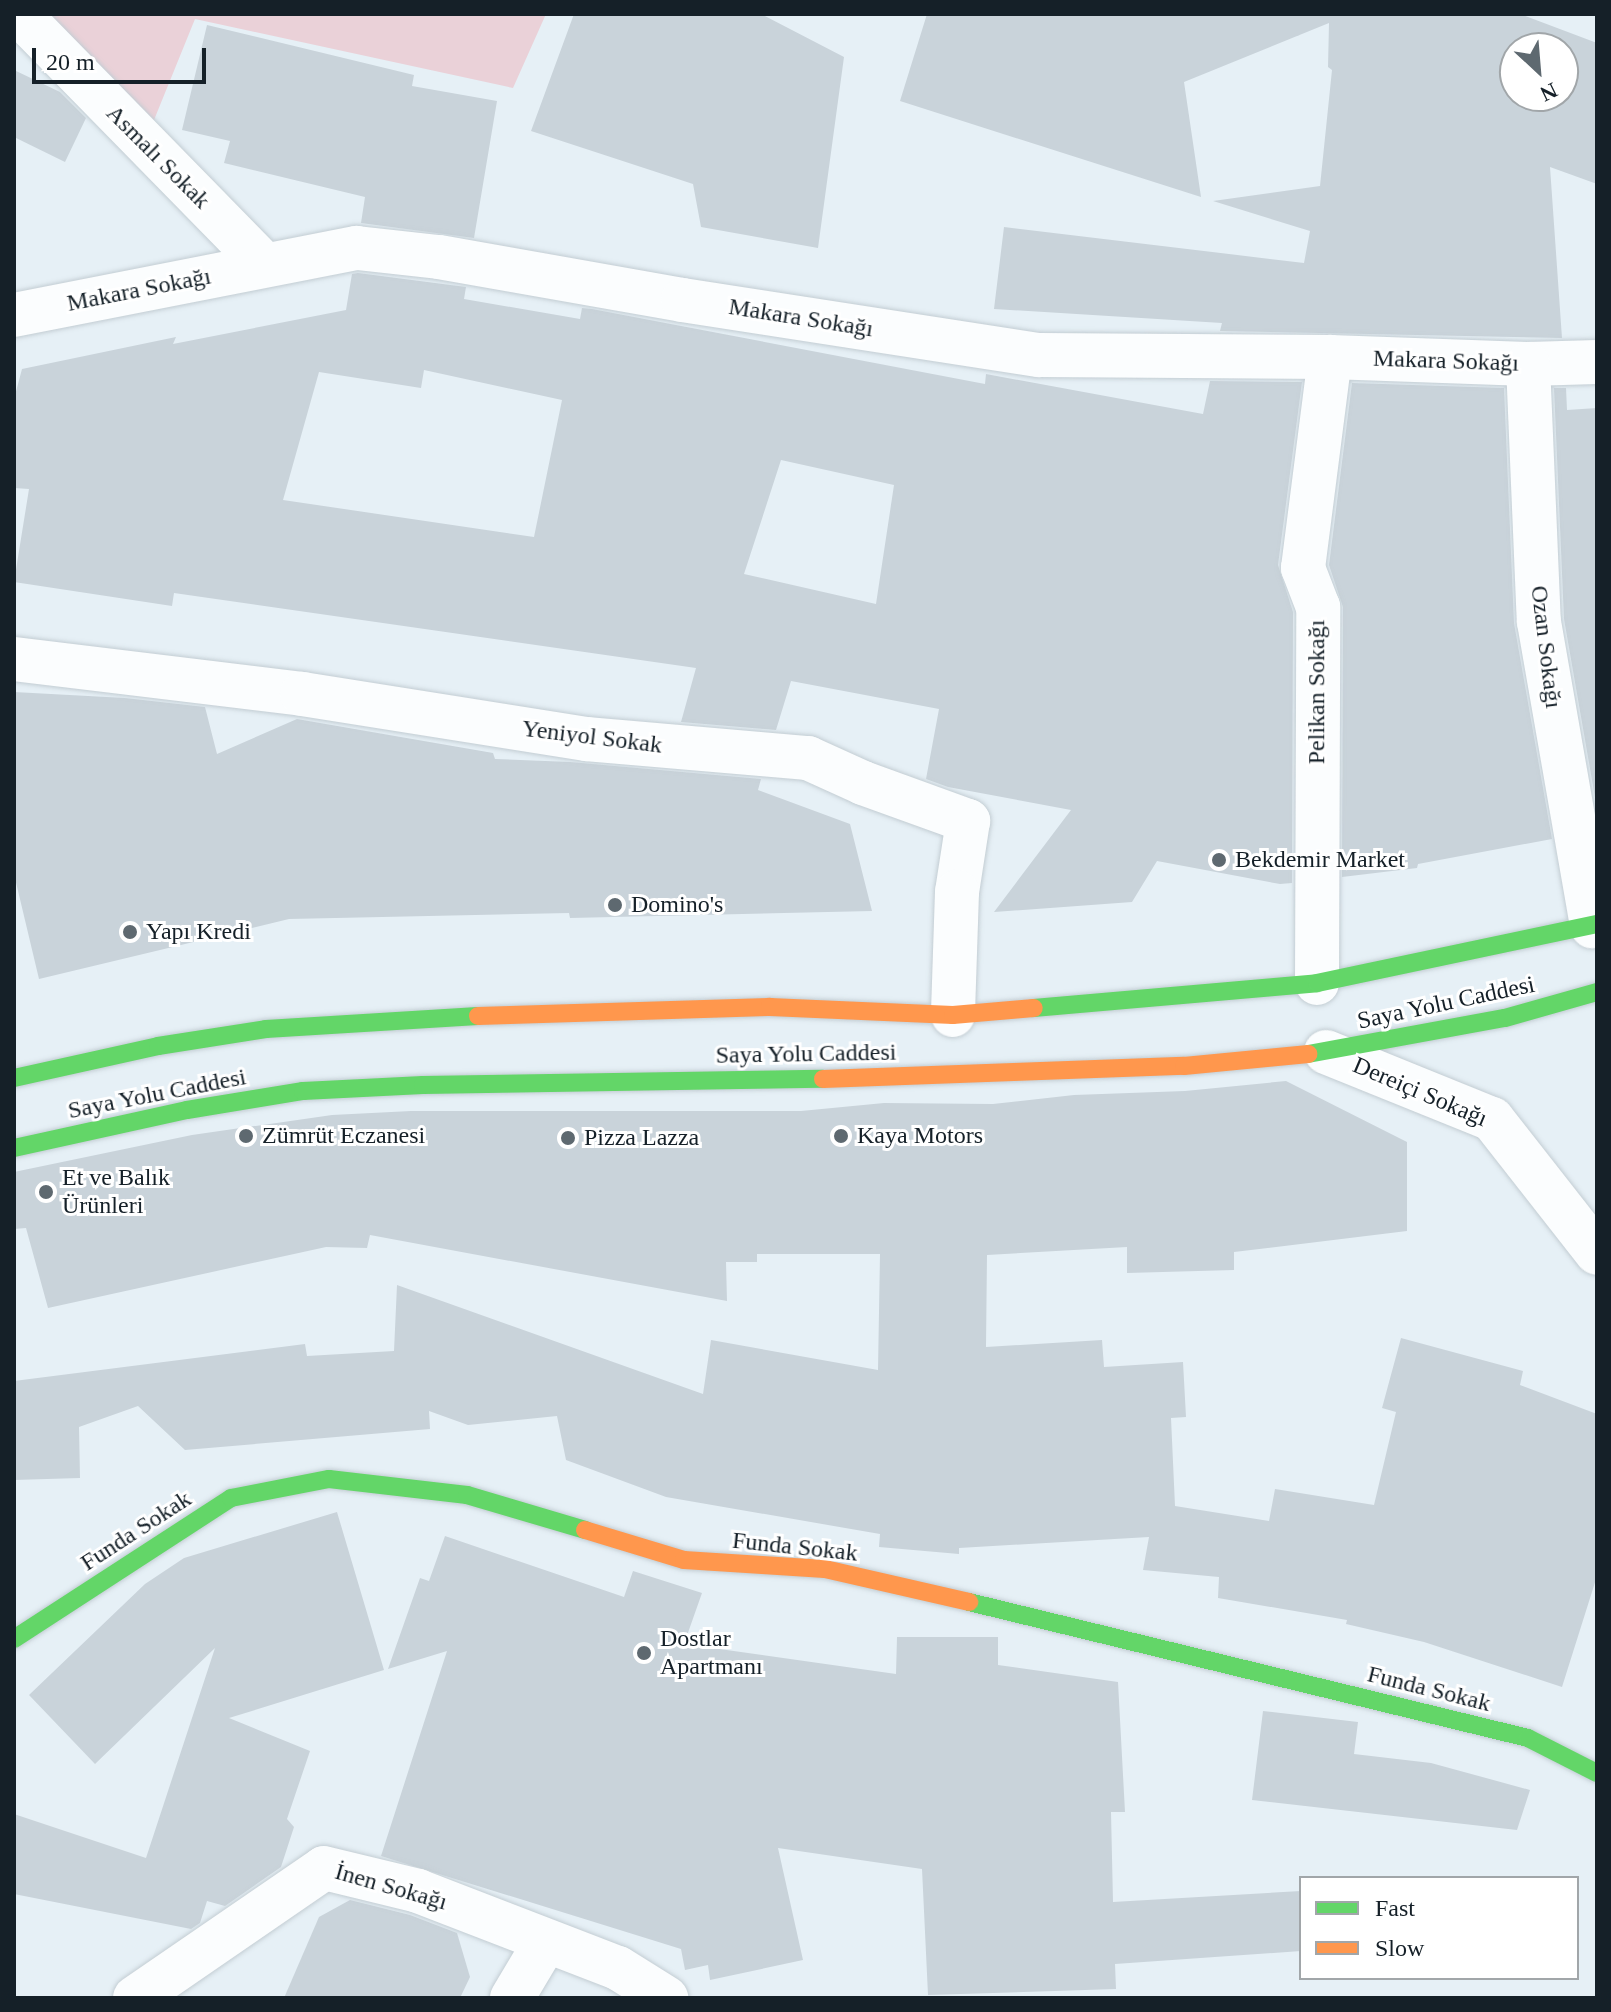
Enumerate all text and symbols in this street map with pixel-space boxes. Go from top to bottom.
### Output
scale bar [36,32,210,82]
north arrow [1499,32,1579,112]
text: 20 m [46,49,95,75]
text: N [1536,78,1561,107]
street label: Asmalı Sokak [100,99,216,215]
street label: Makara Sokağı [65,262,213,318]
street label: Makara Sokağı [727,292,875,344]
street label: Makara Sokağı [1373,344,1519,378]
street label: Ozan Sokağı [1524,584,1568,710]
street label: Pelikan Sokağı [1303,620,1331,764]
street label: Yeniyol Sokak [520,714,664,760]
place label: Bekdemir Market [1235,846,1405,874]
marker: Bekdemir Market [1210,851,1228,869]
place label: Domino's [631,891,723,919]
marker: Domino's [606,896,624,914]
place label: Yapı Kredi [146,918,251,946]
marker: Yapı Kredi [121,923,139,941]
street label: Saya Yolu Caddesi [1354,970,1538,1036]
street label: Saya Yolu Caddesi [715,1038,897,1070]
street label: Dereiçi Sokağı [1348,1051,1492,1133]
street label: Saya Yolu Caddesi [65,1063,249,1125]
place label: Zümrüt Eczanesi [262,1122,425,1150]
place label: Kaya Motors [857,1122,983,1150]
place label: Pizza Lazza [584,1124,699,1152]
marker: Zümrüt Eczanesi [237,1127,255,1145]
marker: Kaya Motors [832,1127,850,1145]
marker: Pizza Lazza [559,1129,577,1147]
place label: Et ve Balık Ürünleri [62,1164,170,1220]
marker: Et ve Balık Ürünleri [37,1183,55,1201]
street label: Funda Sokak [75,1485,197,1577]
street label: Funda Sokak [731,1526,859,1568]
place label: Dostlar Apartmanı [660,1625,763,1681]
marker: Dostlar Apartmanı [635,1644,653,1662]
street label: Funda Sokak [1364,1660,1494,1718]
street label: İnen Sokağı [332,1857,450,1917]
legend [1299,1876,1579,1980]
text: Fast [1375,1895,1415,1921]
text: Slow [1375,1935,1424,1961]

